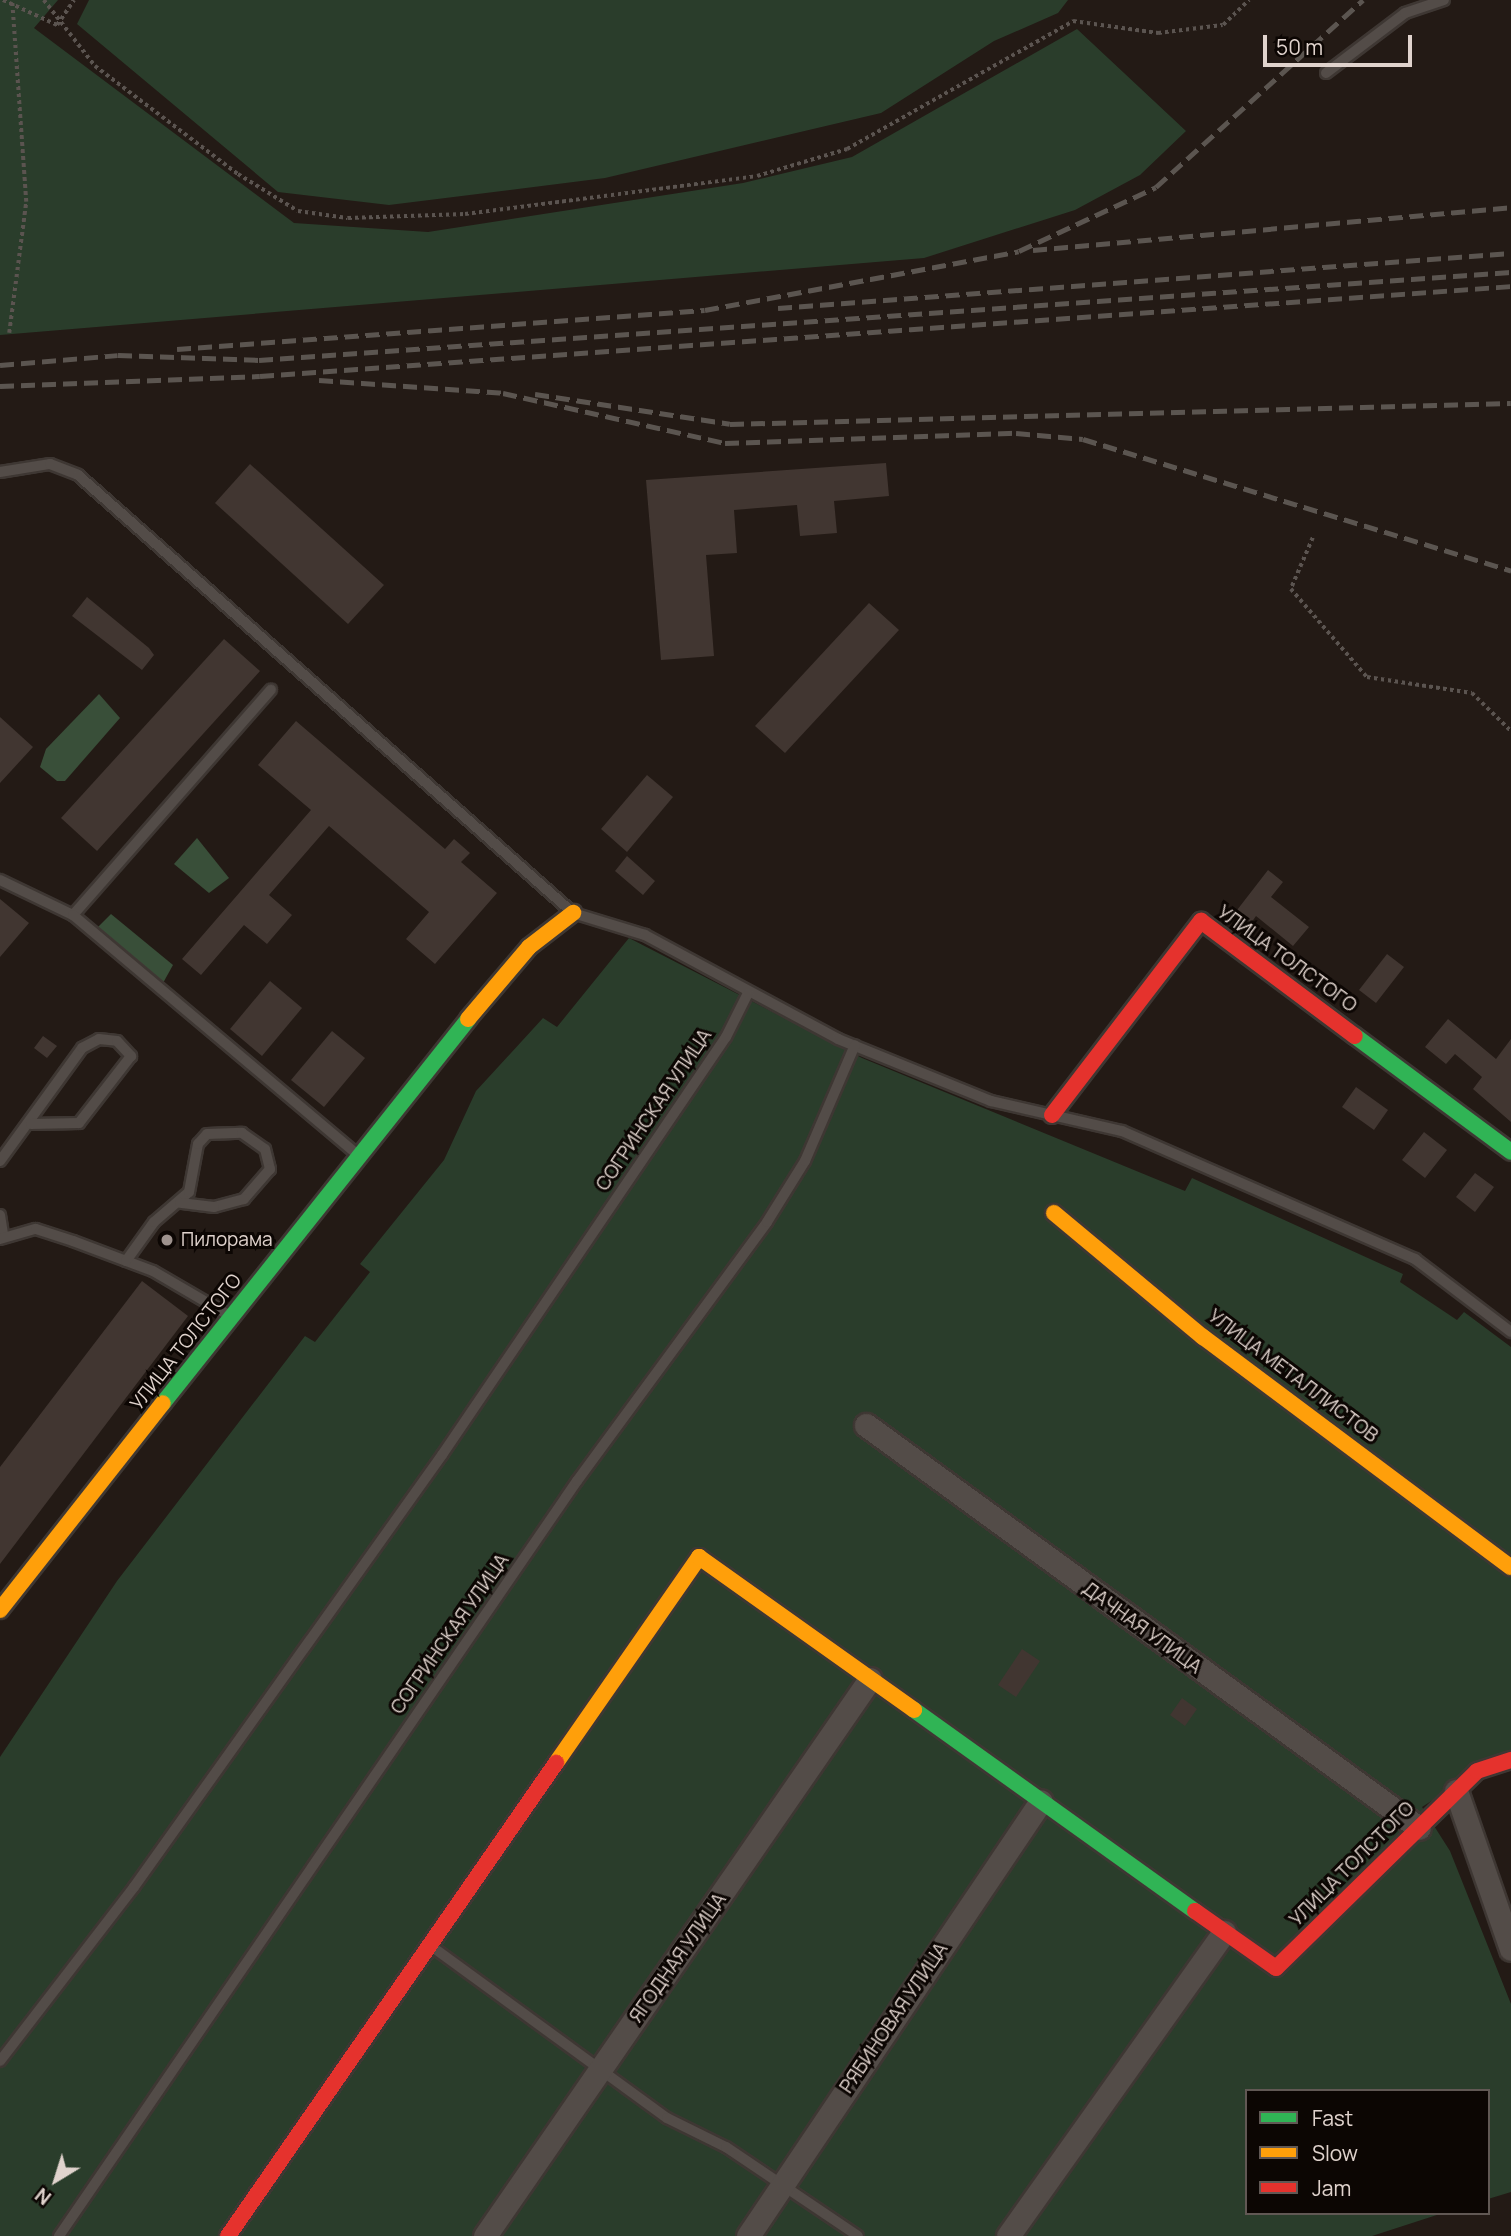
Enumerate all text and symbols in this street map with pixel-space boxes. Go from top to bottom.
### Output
scale bar [1266,21,1415,65]
text: 50 m [1276,33,1323,61]
street label: УЛИЦА ТОЛСТОГО [1213,901,1361,1017]
street label: СОГРИНСКАЯ УЛИЦА [591,1025,717,1195]
place label: Пилорама [181,1229,273,1251]
marker: Пилорама [159,1232,175,1248]
street label: УЛИЦА ТОЛСТОГО [126,1269,246,1415]
street label: УЛИЦА МЕТАЛЛИСТОВ [1204,1305,1382,1447]
street label: СОГРИНСКАЯ УЛИЦА [386,1550,514,1718]
street label: ДАЧНАЯ УЛИЦА [1078,1577,1206,1679]
street label: УЛИЦА ТОЛСТОГО [1285,1797,1419,1931]
street label: ЯГОДНАЯ УЛИЦА [625,1889,731,2027]
street label: РЯБИНОВАЯ УЛИЦА [835,1938,953,2098]
legend [1245,2089,1490,2215]
text: Fast [1312,2104,1353,2132]
text: Slow [1312,2139,1358,2167]
north arrow [21,2145,91,2215]
text: Jam [1312,2174,1351,2202]
text: N [30,2182,56,2211]

